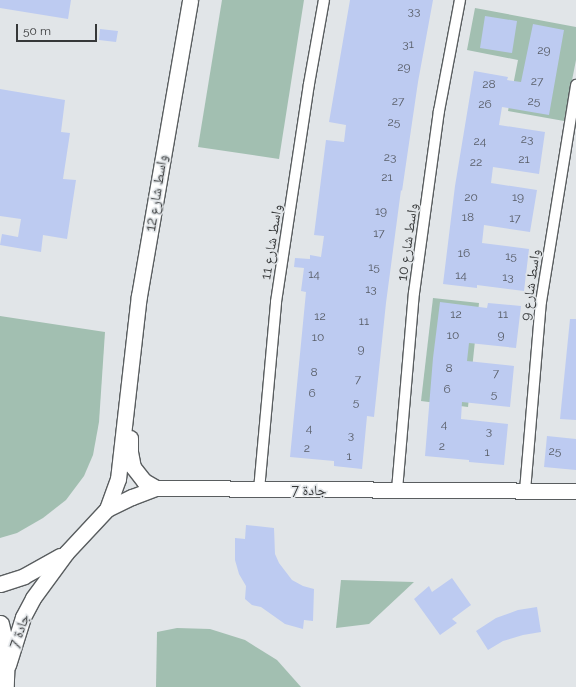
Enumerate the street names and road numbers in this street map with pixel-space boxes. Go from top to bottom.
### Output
street label: واسط شارع 12 [142,154,170,232]
street label: واسط شارع 10 [393,202,421,282]
street label: واسط شارع 11 [257,203,285,281]
street label: واسط شارع 9 [517,248,543,322]
street label: جادة 7 [291,482,327,498]
street label: جادة 7 [5,612,33,650]

